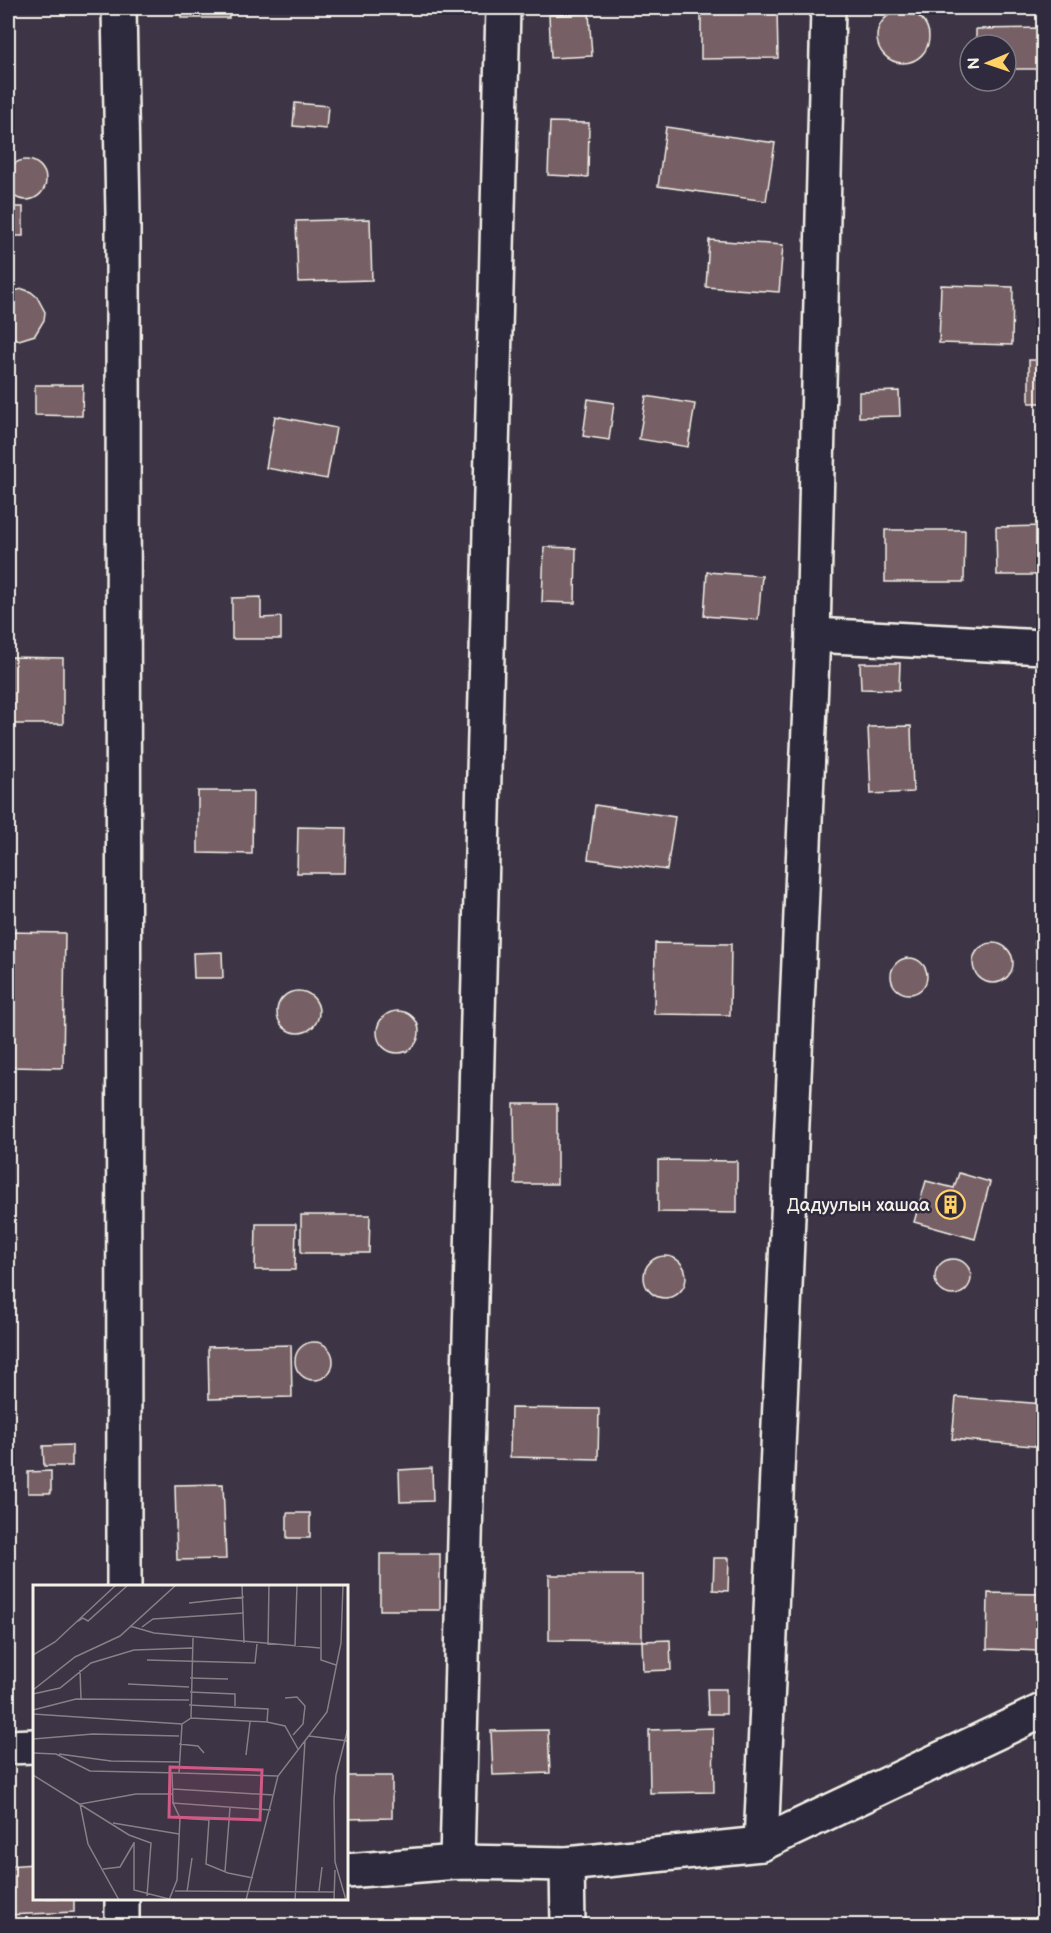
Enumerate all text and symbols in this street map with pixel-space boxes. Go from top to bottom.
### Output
north arrow [958,33,1018,93]
text: N [965,57,984,70]
building icon: Дадуулын хашаа [935,1189,967,1221]
place label: Дадуулын хашаа [787,1195,930,1216]
inset map [33,1585,348,1900]

